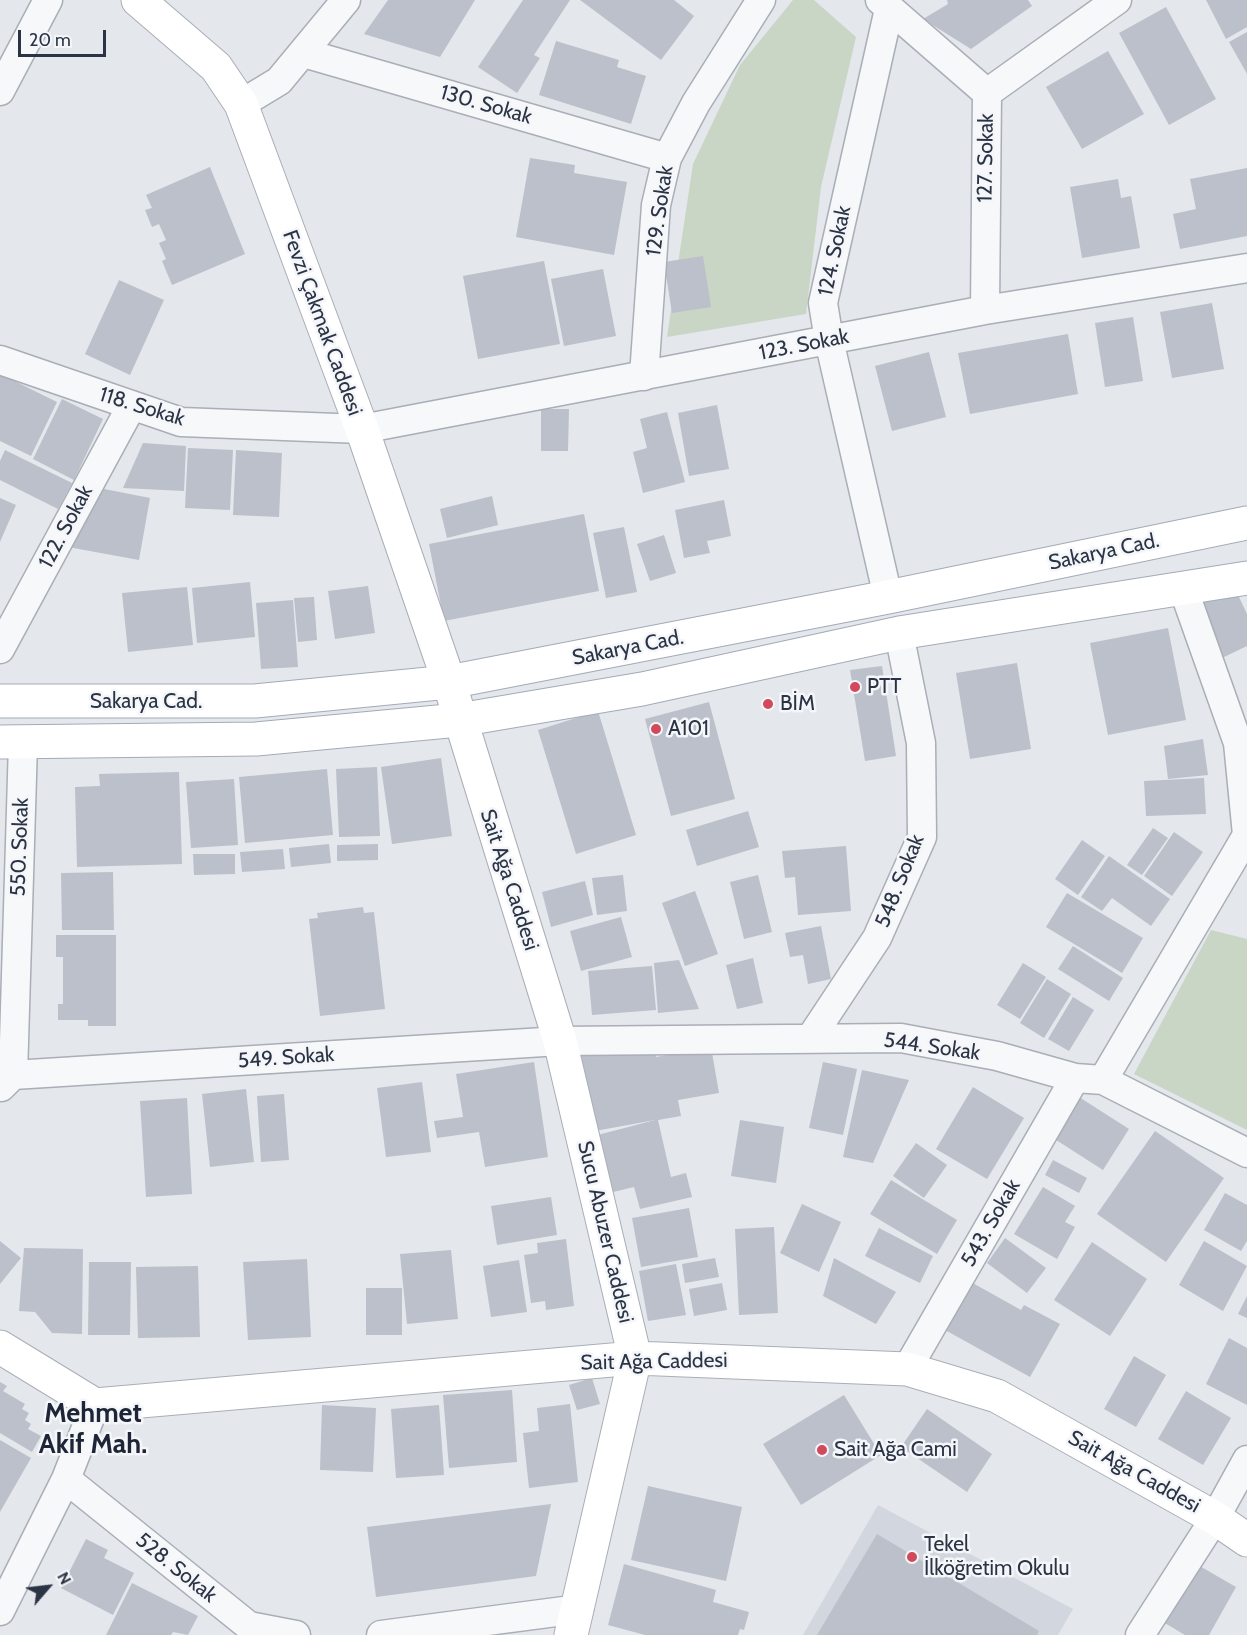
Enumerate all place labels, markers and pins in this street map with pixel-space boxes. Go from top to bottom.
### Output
place label: PTT [867,674,901,700]
marker: PTT [848,680,862,694]
place label: BİM [780,691,815,717]
marker: BİM [761,697,775,711]
place label: A101 [668,716,709,742]
marker: A101 [649,722,663,736]
place label: Sait Ağa Cami [834,1437,957,1463]
marker: Sait Ağa Cami [815,1443,829,1457]
place label: Tekel İlköğretim Okulu [924,1532,1069,1582]
marker: Tekel İlköğretim Okulu [905,1550,919,1564]

